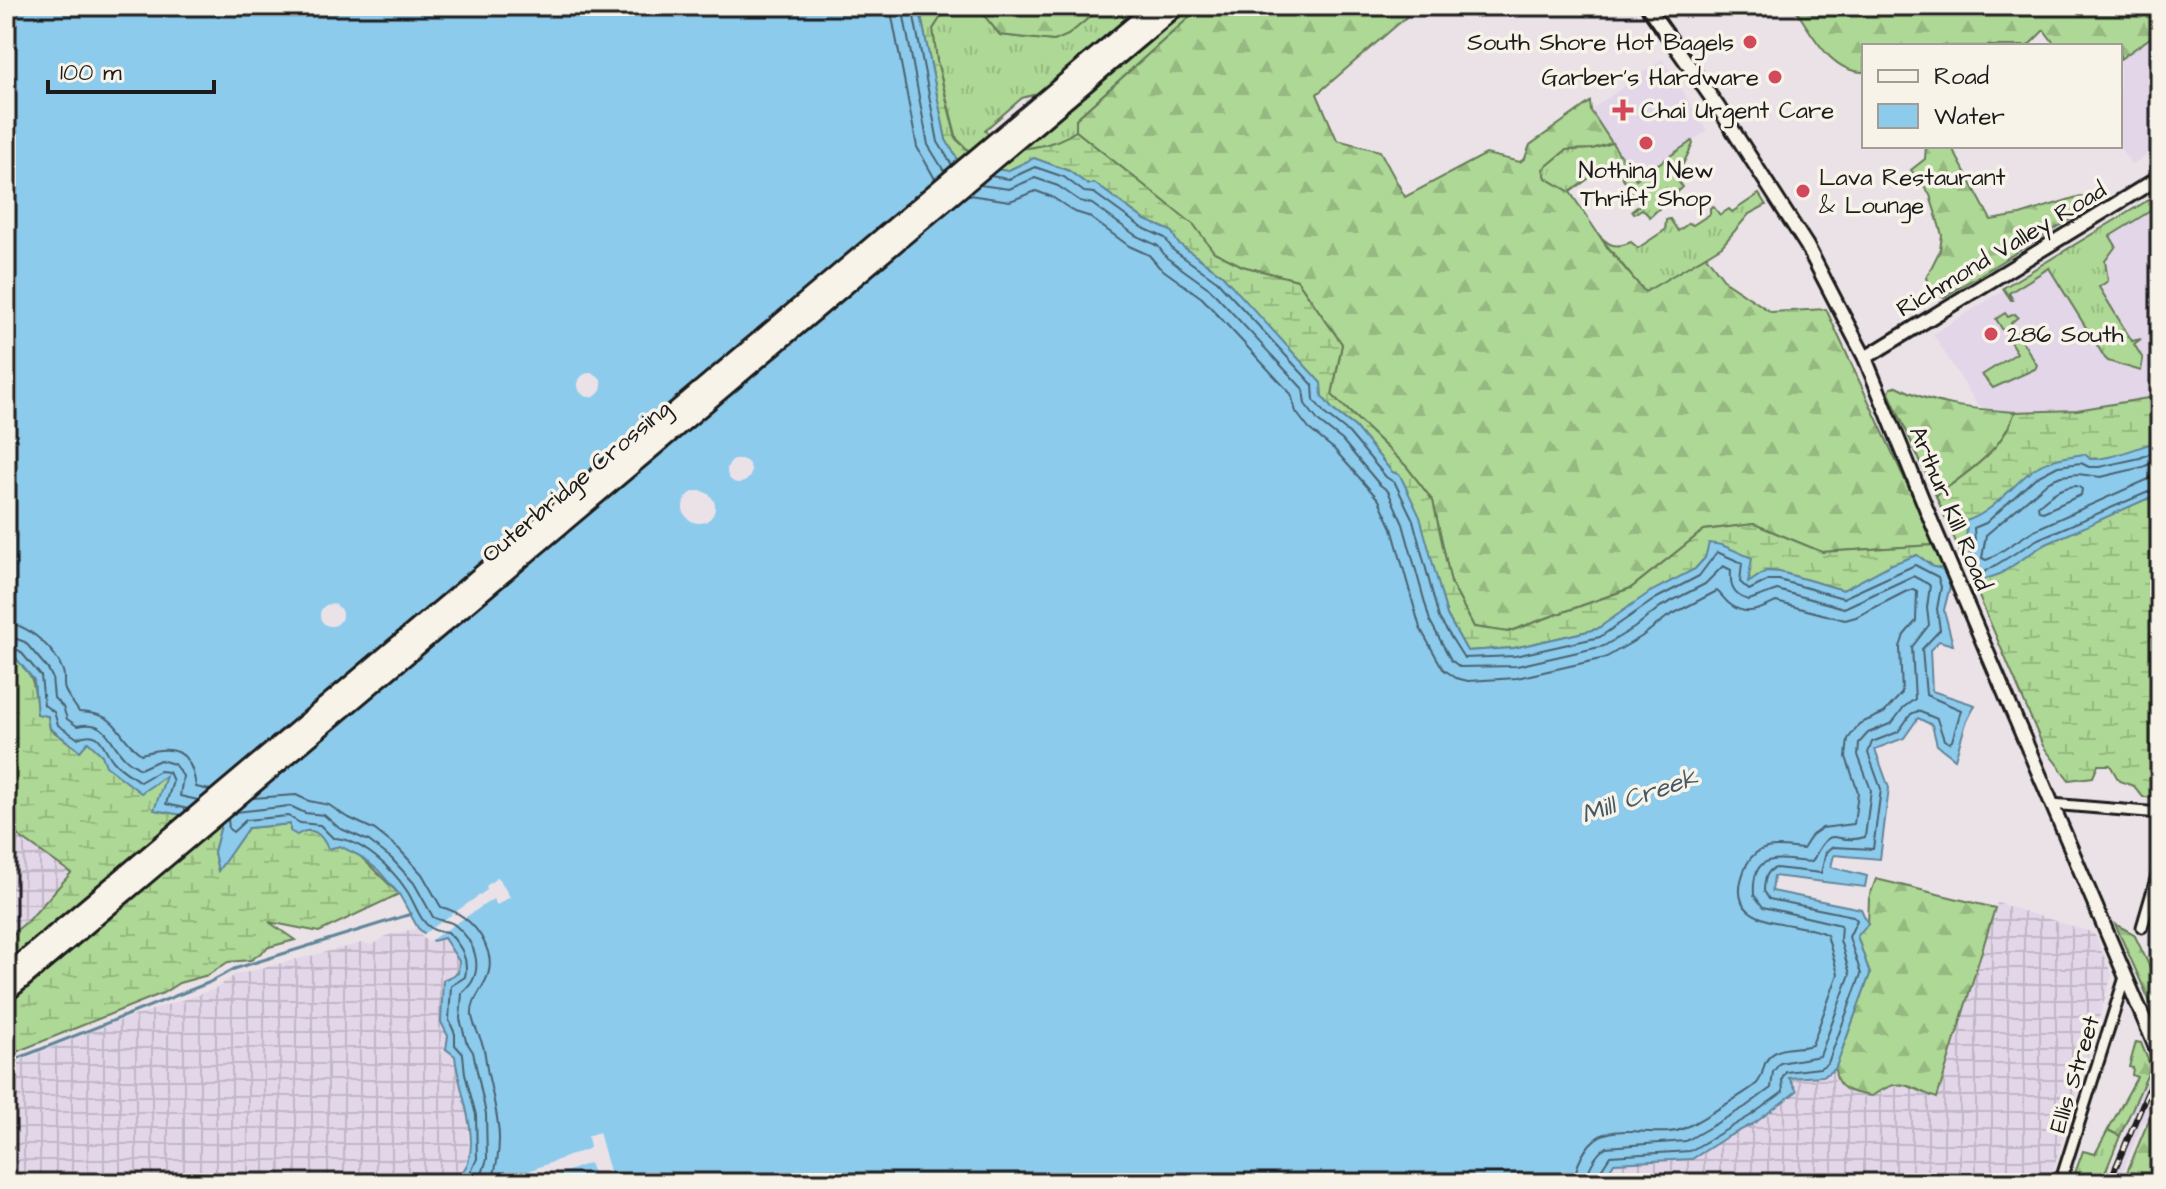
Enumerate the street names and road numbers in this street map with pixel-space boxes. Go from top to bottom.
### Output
street label: Richmond Valley Road [1890,174,2113,327]
street label: Outerbridge Crossing [475,392,679,572]
street label: Arthur Kill Road [1900,421,2000,596]
street label: Ellis Street [2041,1011,2109,1137]

